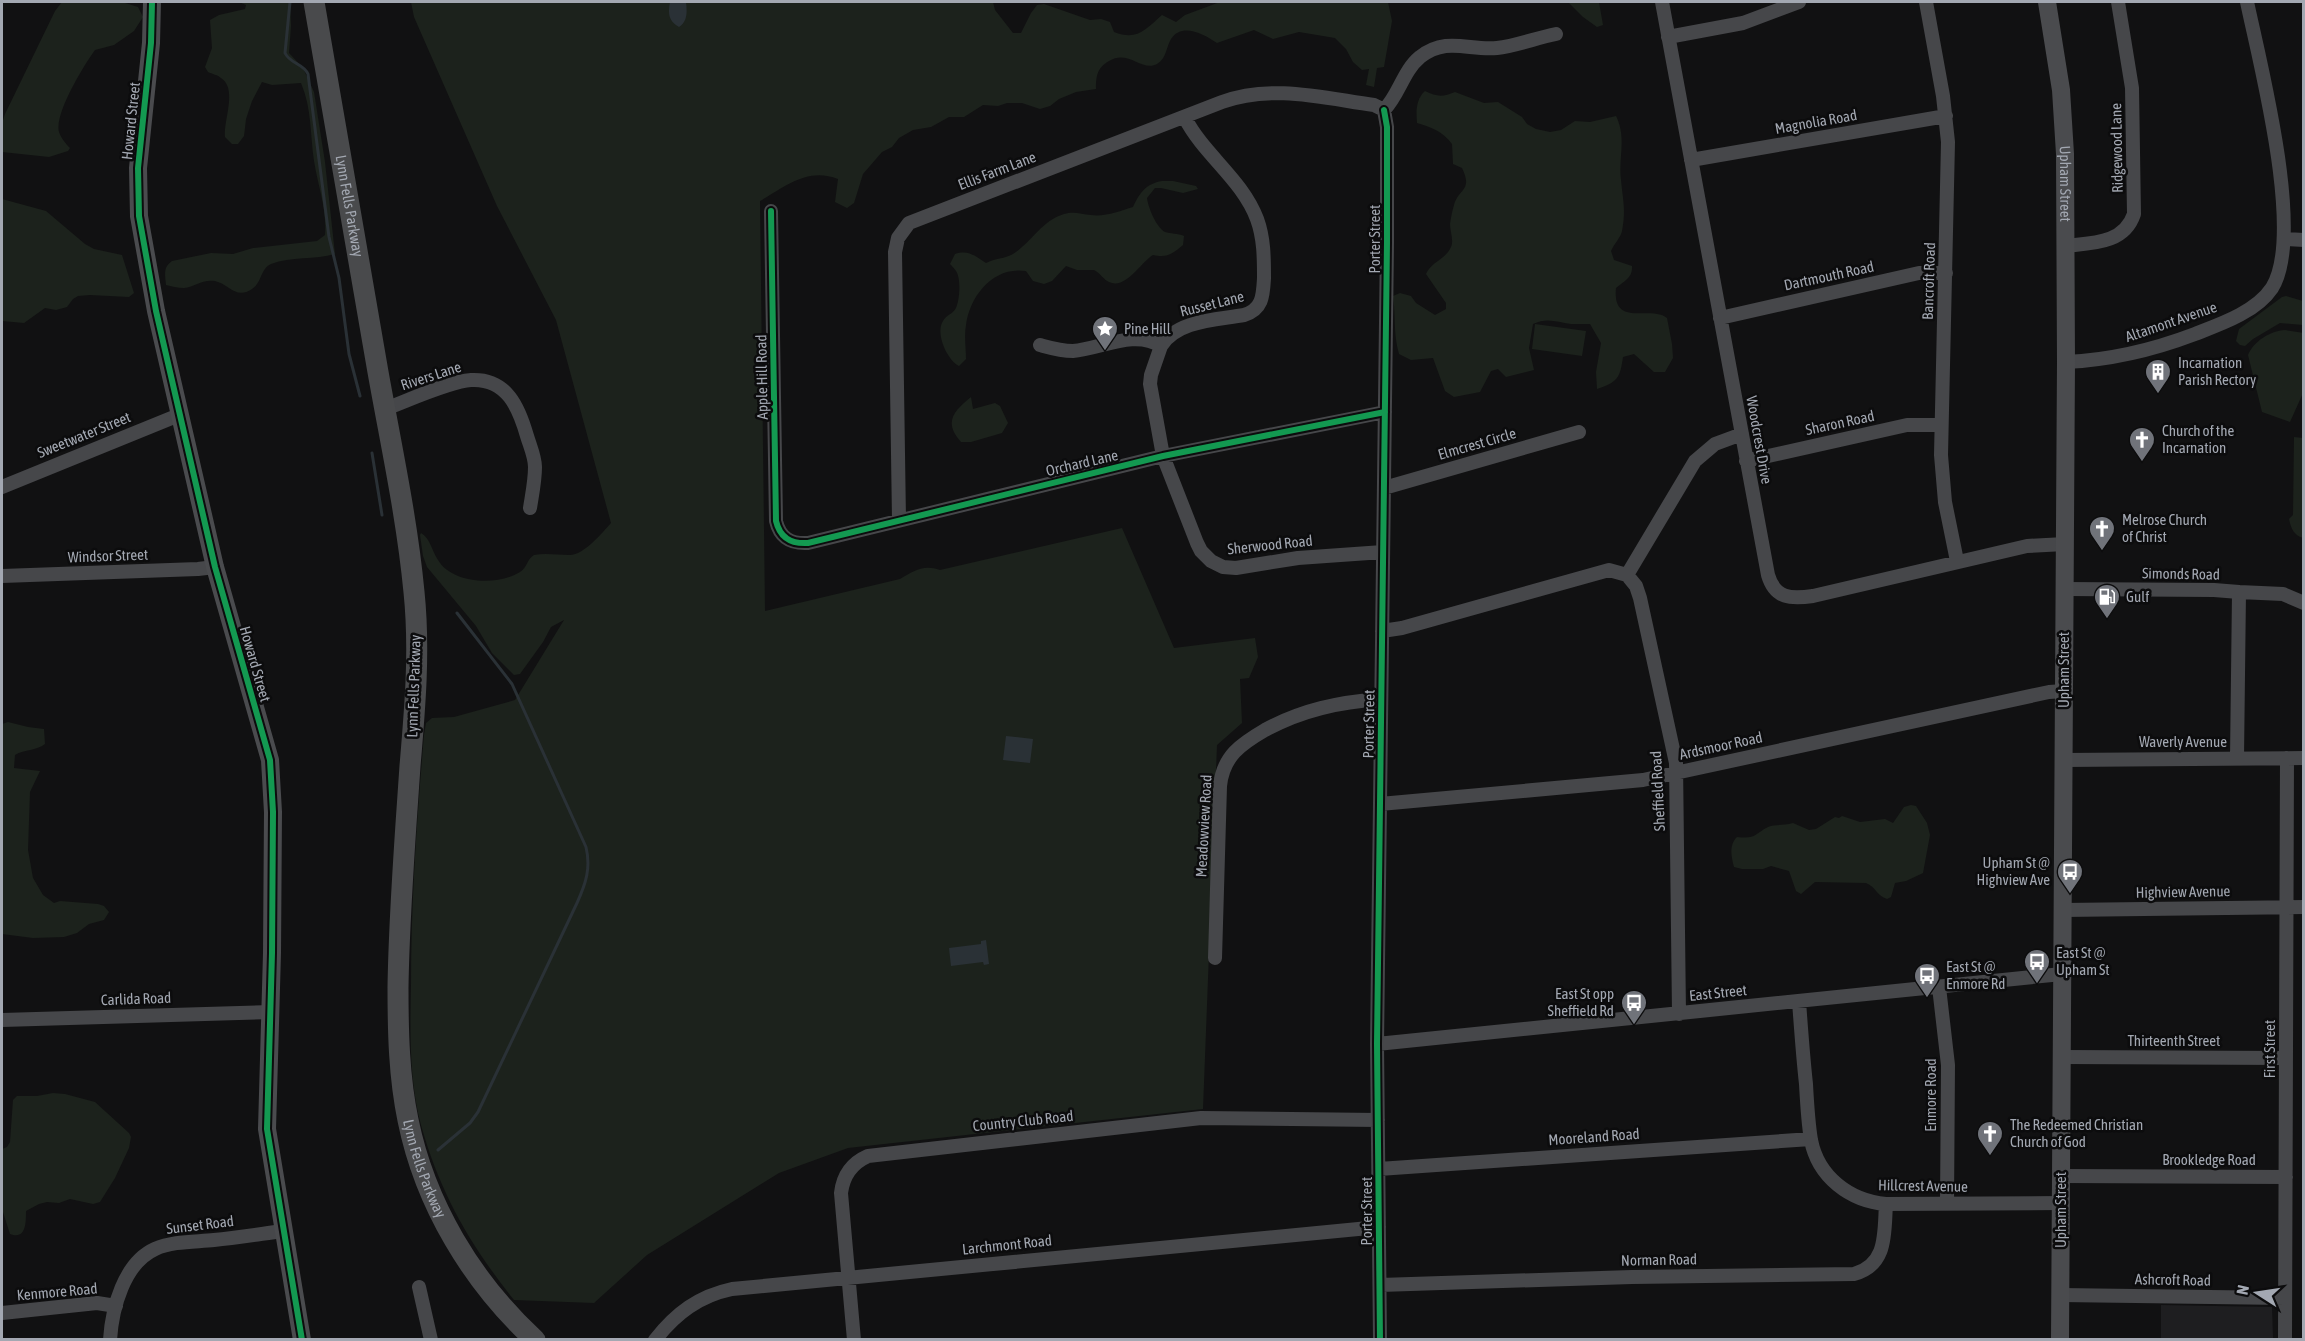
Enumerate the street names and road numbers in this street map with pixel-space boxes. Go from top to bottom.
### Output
street label: Howard Street [118,81,143,161]
street label: Ridgewood Lane [2107,103,2126,193]
street label: Magnolia Road [1774,106,1858,137]
street label: Upham Street [2056,145,2074,222]
street label: Ellis Farm Lane [955,148,1038,193]
street label: Lynn Fells Parkway [333,154,367,258]
street label: Porter Street [1366,205,1383,273]
street label: Bancroft Road [1919,242,1938,320]
street label: Dartmouth Road [1782,258,1875,293]
street label: Russet Lane [1178,287,1246,320]
street label: Altamont Avenue [2123,298,2219,345]
street label: Apple Hill Road [752,334,771,420]
street label: Rivers Lane [399,358,463,393]
street label: Woodcrest Drive [1743,395,1776,485]
street label: Sharon Road [1804,407,1876,438]
street label: Sweetwater Street [35,408,133,461]
street label: Elmcrest Circle [1436,424,1518,463]
street label: Orchard Lane [1044,446,1120,479]
street label: Sherwood Road [1227,532,1313,557]
street label: Windsor Street [67,546,148,565]
street label: Simonds Road [2142,564,2220,583]
street label: Howard Street [237,624,274,704]
street label: Upham Street [2055,632,2072,708]
street label: Lynn Fells Parkway [403,634,424,738]
street label: Porter Street [1359,689,1378,759]
street label: Ardsmoor Road [1678,728,1764,763]
street label: Waverly Avenue [2139,733,2227,750]
street label: Sheffield Road [1647,750,1668,832]
street label: Meadowview Road [1192,774,1215,878]
street label: Highview Avenue [2135,882,2231,901]
street label: East Street [1688,981,1748,1004]
street label: Carlida Road [101,989,171,1008]
street label: First Street [2261,1020,2278,1078]
street label: Thirteenth Street [2128,1032,2220,1049]
street label: Enmore Road [1922,1058,1939,1132]
street label: Country Club Road [972,1107,1074,1134]
street label: Lynn Fells Parkway [400,1118,450,1220]
street label: Mooreland Road [1548,1125,1640,1148]
street label: Brookledge Road [2162,1151,2256,1168]
street label: Upham Street [2052,1172,2069,1248]
street label: Hillcrest Avenue [1878,1176,1968,1195]
street label: Porter Street [1358,1177,1375,1245]
street label: Sunset Road [165,1212,235,1237]
street label: Larchmont Road [961,1231,1053,1258]
street label: Norman Road [1621,1250,1697,1269]
street label: Ashcroft Road [2135,1270,2211,1289]
street label: Kenmore Road [16,1280,98,1303]

